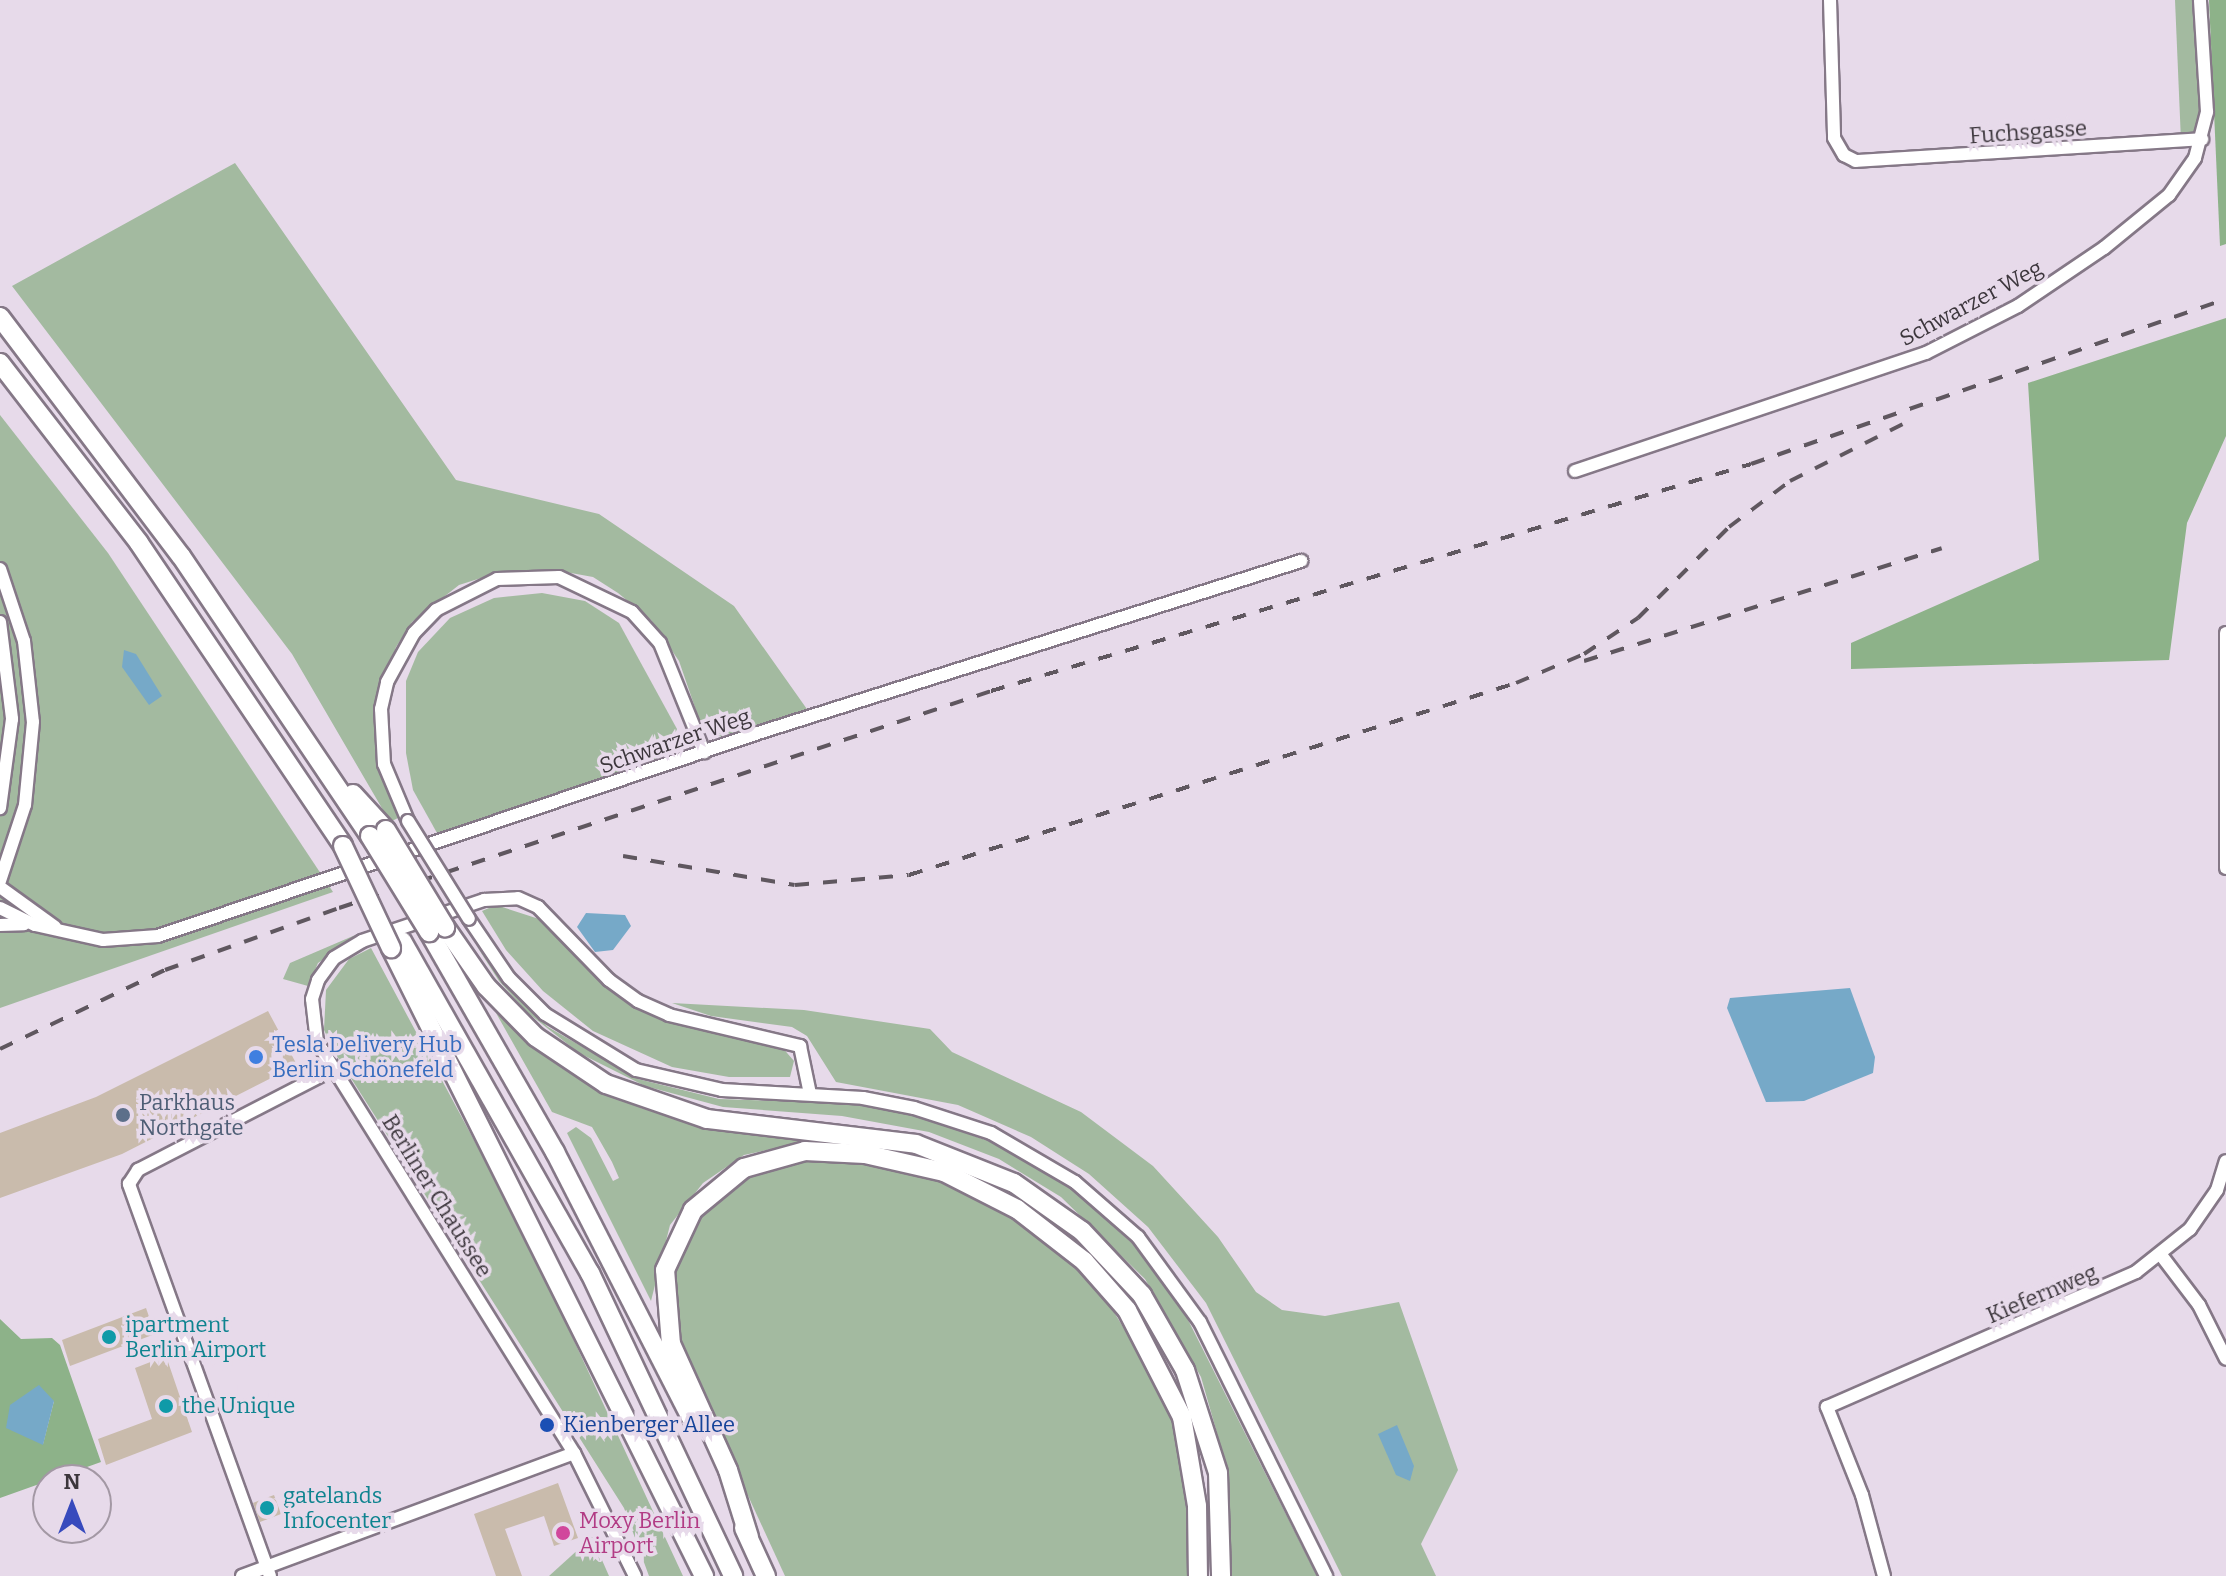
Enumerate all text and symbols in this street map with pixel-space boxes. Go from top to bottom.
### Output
street label: Fuchsgasse [1968,115,2088,149]
street label: Schwarzer Weg [1895,254,2047,352]
street label: Schwarzer Weg [596,703,754,779]
place label: Tesla Delivery Hub Berlin Schönefeld [272,1031,462,1082]
marker: Tesla Delivery Hub Berlin Schönefeld [247,1048,265,1066]
place label: Parkhaus Northgate [139,1089,244,1140]
marker: Parkhaus Northgate [114,1106,132,1124]
street label: Berliner Chaussee [376,1110,498,1282]
street label: Kiefernweg [1983,1259,2101,1329]
place label: ipartment Berlin Airport [125,1311,266,1362]
marker: ipartment Berlin Airport [100,1328,118,1346]
place label: the Unique [182,1393,295,1419]
marker: the Unique [157,1397,175,1415]
place label: Kienberger Allee [563,1412,735,1438]
marker: Kienberger Allee [538,1416,556,1434]
north arrow [32,1464,112,1544]
text: N [64,1468,80,1495]
place label: gatelands Infocenter [283,1482,391,1534]
marker: gatelands Infocenter [258,1499,276,1517]
place label: Moxy Berlin Airport [579,1507,700,1558]
marker: Moxy Berlin Airport [554,1524,572,1542]

